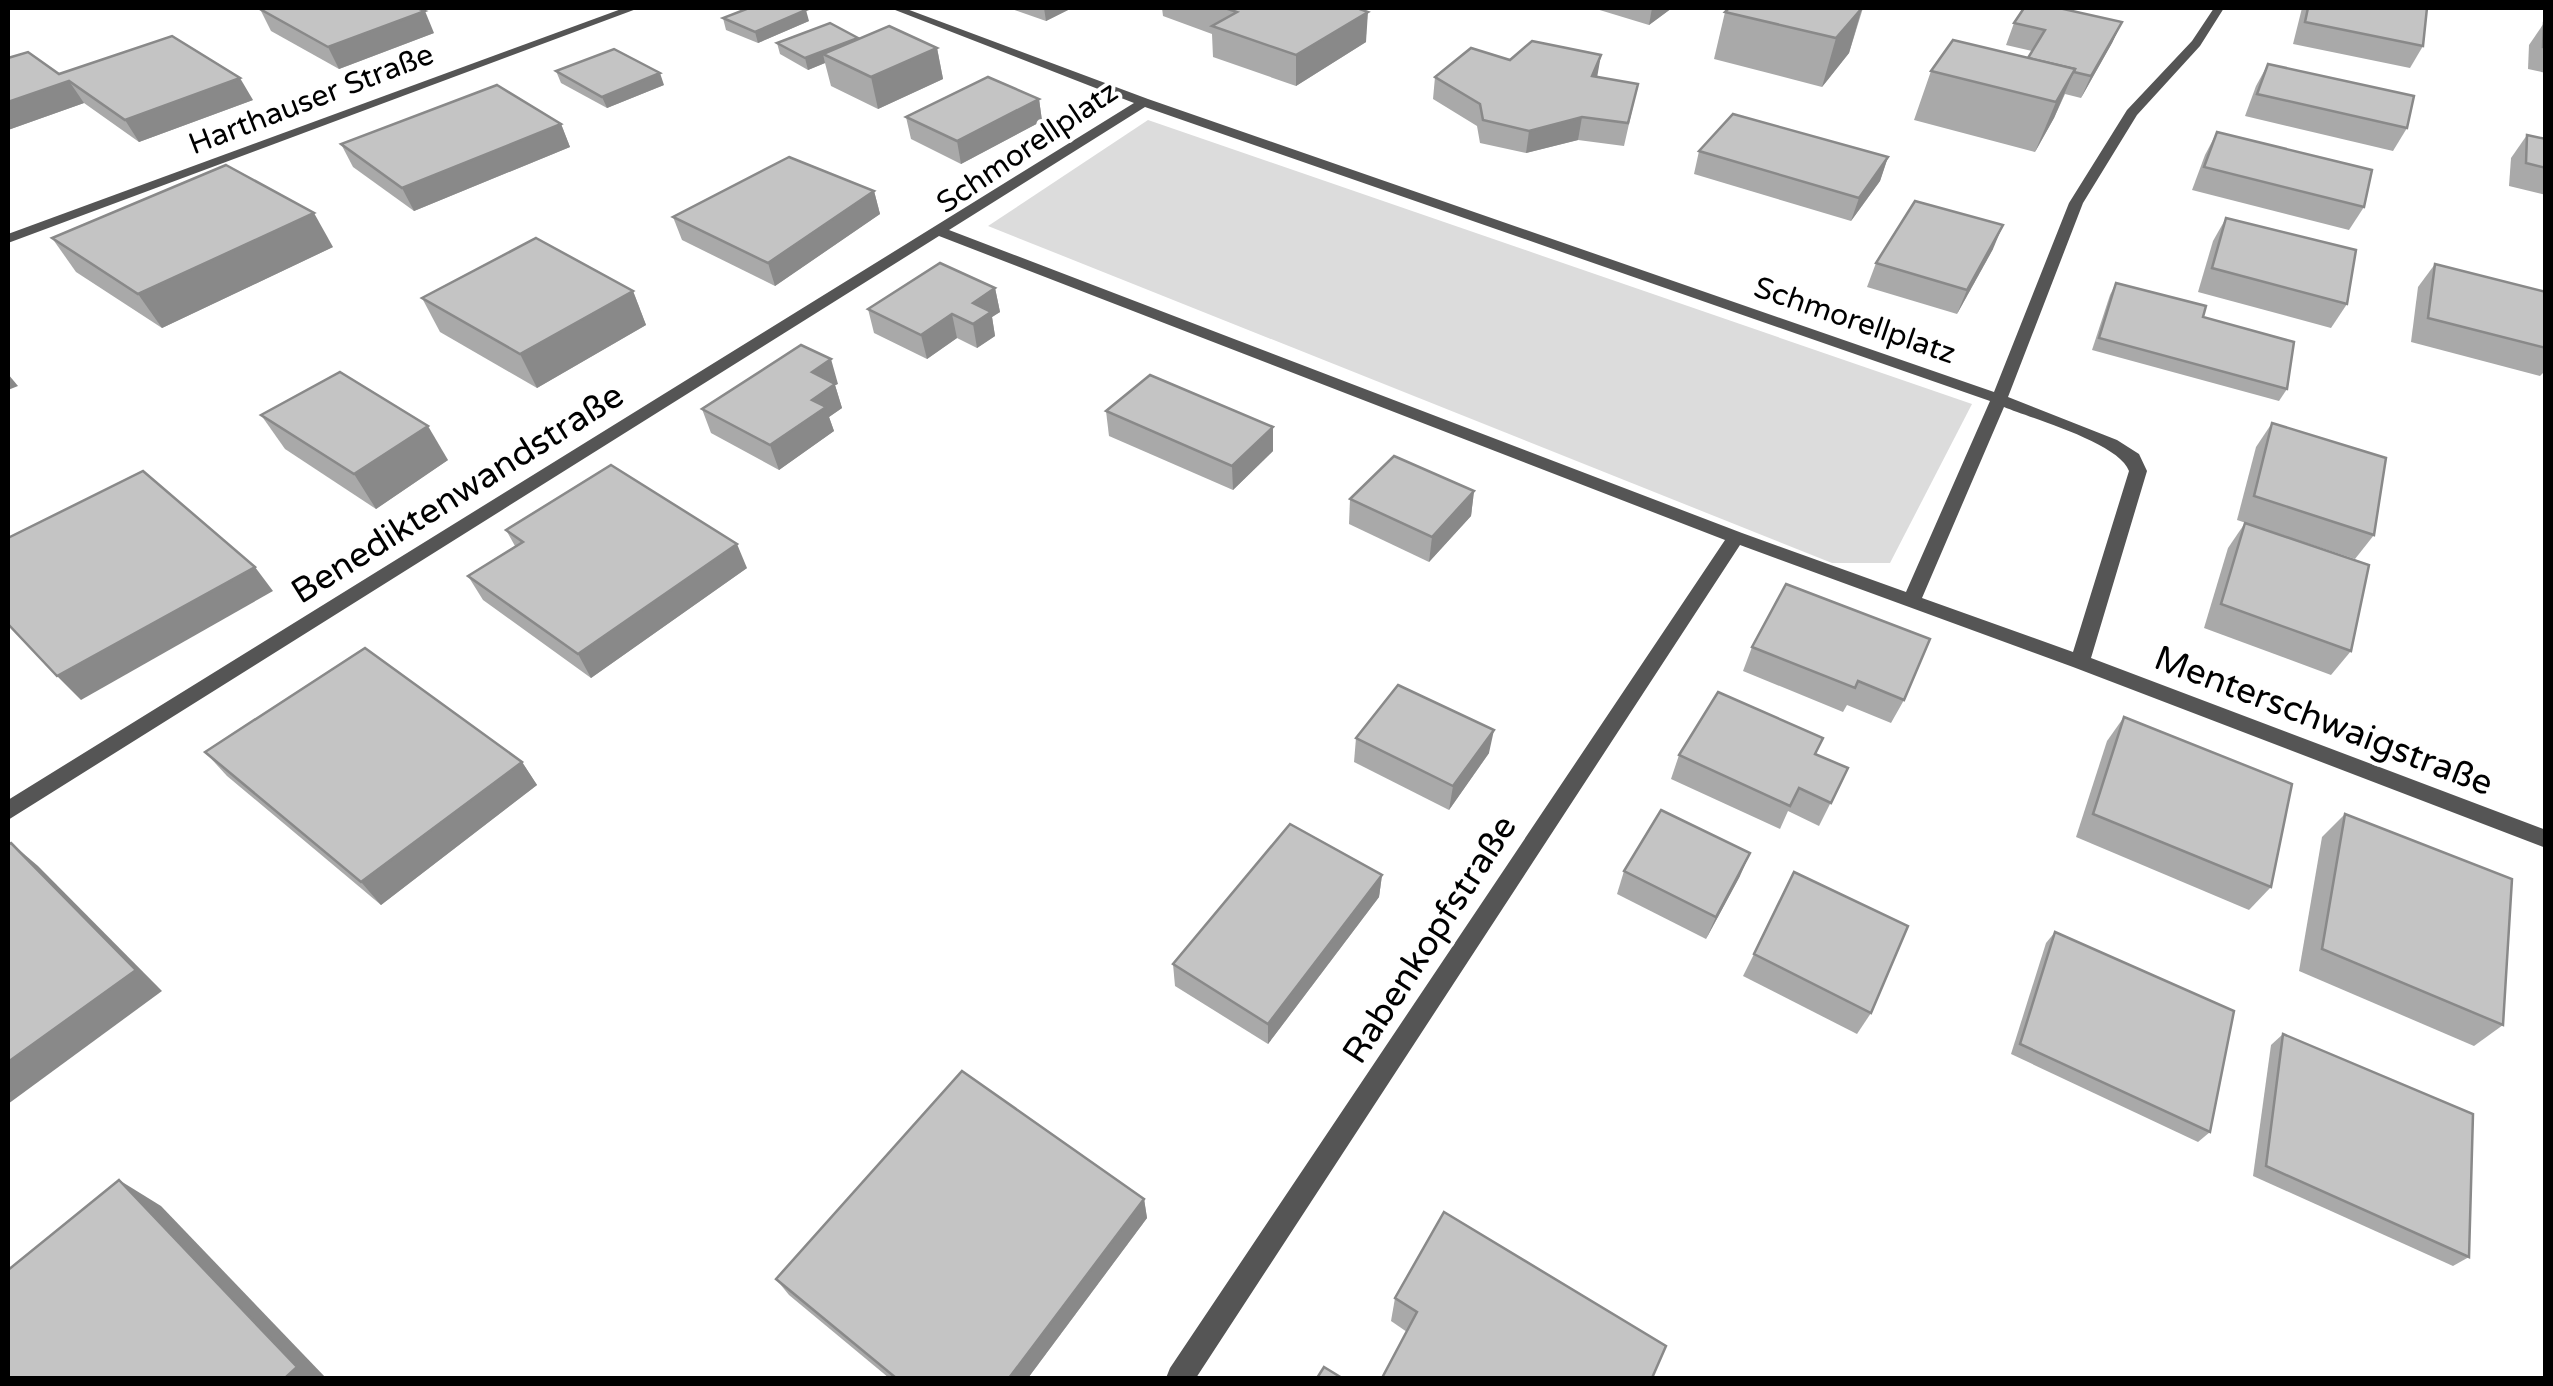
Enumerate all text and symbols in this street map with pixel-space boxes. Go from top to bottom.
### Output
street label: Harthauser Straße [184,36,439,163]
street label: Schmorellplatz [930,73,1125,222]
street label: Schmorellplatz [1749,269,1961,372]
street label: Benediktenwandstraße [284,374,631,613]
street label: Menterschwaigstraße [2149,637,2499,805]
street label: Rabenkopfstraße [1334,808,1526,1071]

